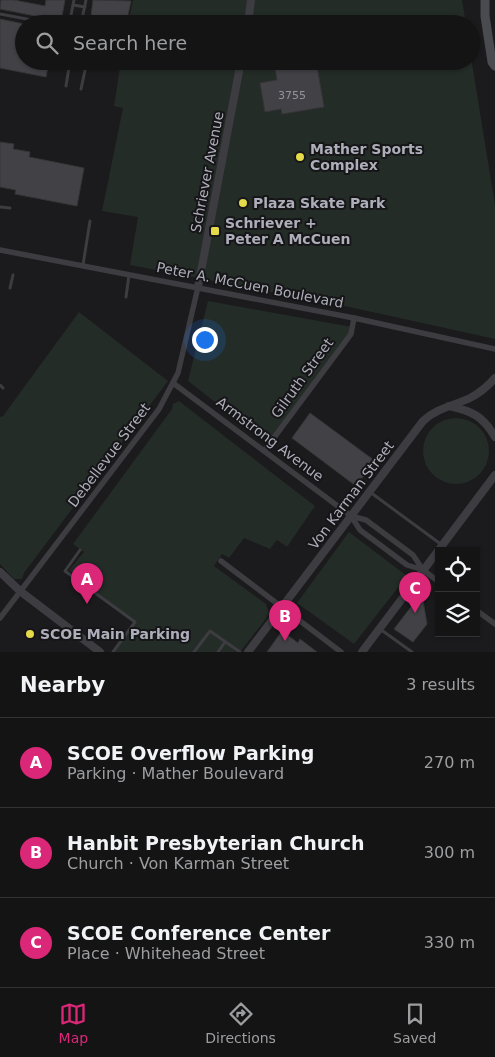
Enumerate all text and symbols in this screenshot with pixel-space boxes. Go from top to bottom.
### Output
search box [15,15,480,70]
icon: search [33,29,61,57]
text: Search here [73,32,187,54]
house number: 3755 [278,89,306,102]
street label: Schriever Avenue [187,110,227,234]
place label: Mather Sports Complex [310,141,423,173]
marker: Mather Sports Complex [294,151,306,163]
place label: Plaza Skate Park [253,195,386,211]
marker: Plaza Skate Park [237,197,249,209]
place label: Schriever + Peter A McCuen [225,215,350,247]
marker: Schriever + Peter A McCuen [209,225,221,237]
street label: Peter A. McCuen Boulevard [155,259,345,311]
your location [192,327,218,353]
street label: Gilruth Street [268,335,337,421]
street label: Armstrong Avenue [213,394,327,484]
street label: Debellevue Street [65,399,154,510]
street label: Von Karman Street [305,437,397,552]
map controls [435,547,480,637]
button: locate [435,547,480,592]
pin: A [71,563,103,604]
pin: C [399,572,431,613]
button: layers [435,592,480,637]
pin: B [269,600,301,641]
place label: SCOE Main Parking [40,626,190,642]
marker: SCOE Main Parking [24,628,36,640]
text: Nearby [20,673,105,697]
text: 3 results [406,675,475,694]
text: SCOE Overflow Parking [67,742,314,764]
text: A [30,753,42,772]
text: 270 m [424,753,475,772]
text: Parking · Mather Boulevard [67,764,284,783]
text: Hanbit Presbyterian Church [67,832,365,854]
text: B [30,843,42,862]
text: 300 m [424,843,475,862]
text: Church · Von Karman Street [67,854,289,873]
text: SCOE Conference Center [67,922,330,944]
text: C [30,933,42,952]
text: 330 m [424,933,475,952]
text: Place · Whitehead Street [67,944,265,963]
tab: Map [59,1000,88,1046]
tab: Directions [205,1000,276,1046]
tab: Saved [393,1000,436,1046]

